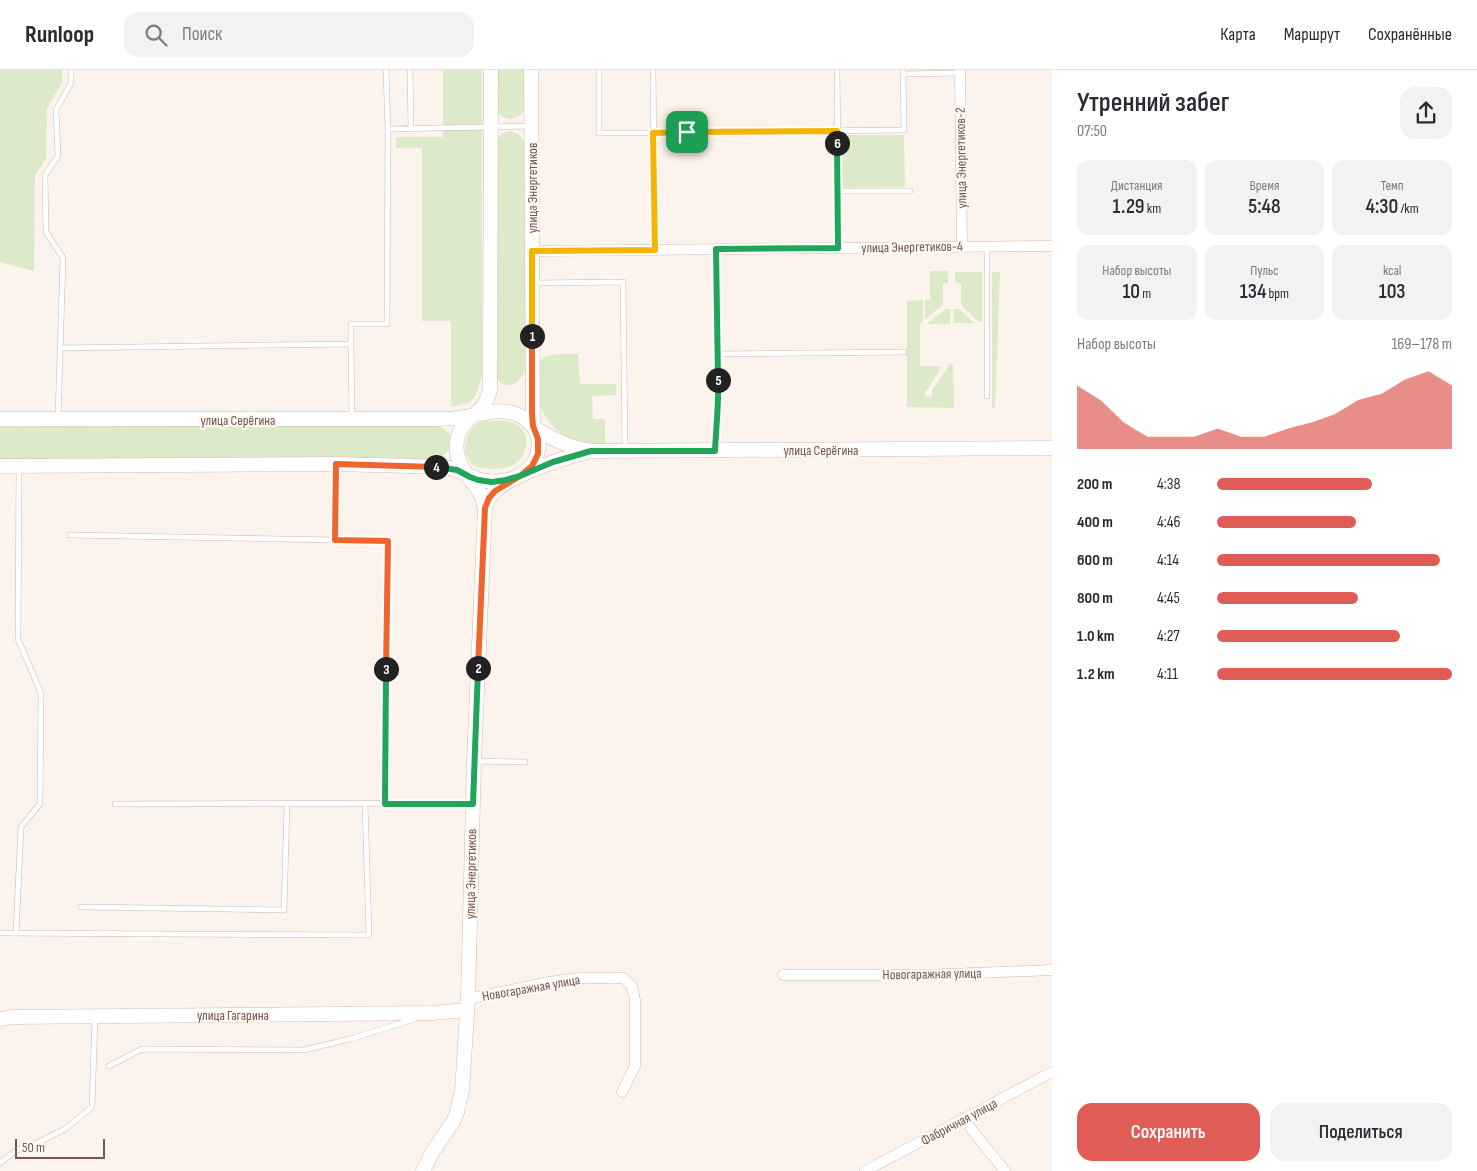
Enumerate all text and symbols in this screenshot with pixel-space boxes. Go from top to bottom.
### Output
search box [124,12,474,57]
text: Runloop [25,20,94,49]
icon: search [142,21,170,49]
text: Поиск [182,23,222,46]
text: Карта [1220,24,1256,45]
text: Маршрут [1284,24,1340,45]
text: Сохранённые [1368,24,1452,45]
text: Утренний забег [1077,86,1229,119]
button: share [1400,87,1452,139]
street label: улица Энергетиков-2 [952,107,970,209]
pin [666,111,708,153]
icon: arrive [673,118,701,146]
text: 07:50 [1077,122,1107,141]
pin: 6 [824,130,850,156]
text: 6 [834,135,841,152]
street label: улица Энергетиков [524,143,541,233]
text: Дистанция [1111,177,1163,194]
text: Время [1250,177,1279,194]
text: Темп [1381,177,1404,194]
text: 1.29 [1113,194,1145,219]
text: 5:48 [1248,194,1281,219]
text: 4:30 [1366,194,1398,219]
text: km [1145,200,1161,217]
text: /km [1398,200,1419,217]
street label: улица Энергетиков-4 [861,238,963,256]
text: Набор высоты [1102,262,1171,279]
text: Пульс [1250,262,1279,279]
text: kcal [1383,262,1401,279]
text: 10 [1122,279,1140,304]
text: 134 [1240,279,1266,304]
text: 103 [1379,279,1406,304]
text: m [1140,285,1151,302]
text: bpm [1266,285,1289,302]
pin: 1 [520,324,544,348]
text: 1 [530,328,535,345]
text: Набор высоты [1077,335,1156,354]
text: 169–178 m [1392,335,1452,354]
pin: 5 [706,368,730,392]
text: 5 [715,372,722,389]
street label: улица Серёгина [200,412,276,429]
street label: улица Серёгина [783,442,859,459]
pin: 4 [424,454,448,480]
text: 4 [433,459,440,476]
text: 200 m [1077,475,1112,494]
text: 4:38 [1157,475,1180,494]
text: 400 m [1077,513,1113,532]
text: 4:46 [1157,513,1180,532]
text: 600 m [1077,551,1113,570]
text: 4:14 [1157,551,1179,570]
text: 800 m [1077,589,1113,608]
text: 4:45 [1157,589,1180,608]
text: 1.0 km [1077,627,1114,646]
text: 4:27 [1157,627,1180,646]
pin: 3 [374,656,398,682]
pin: 2 [466,656,490,680]
text: 2 [475,660,482,677]
text: 3 [383,661,390,678]
text: 1.2 km [1077,665,1115,684]
text: 4:11 [1157,665,1178,684]
street label: улица Энергетиков [462,829,480,919]
street label: Новогаражная улица [882,965,982,983]
street label: Новогаражная улица [481,971,581,1005]
street label: улица Гагарина [197,1007,269,1024]
street label: Фабричная улица [918,1095,1000,1149]
button: Сохранить [1077,1103,1260,1161]
button: Поделиться [1270,1103,1452,1161]
scale bar [15,1136,105,1159]
text: 50 m [22,1139,45,1156]

